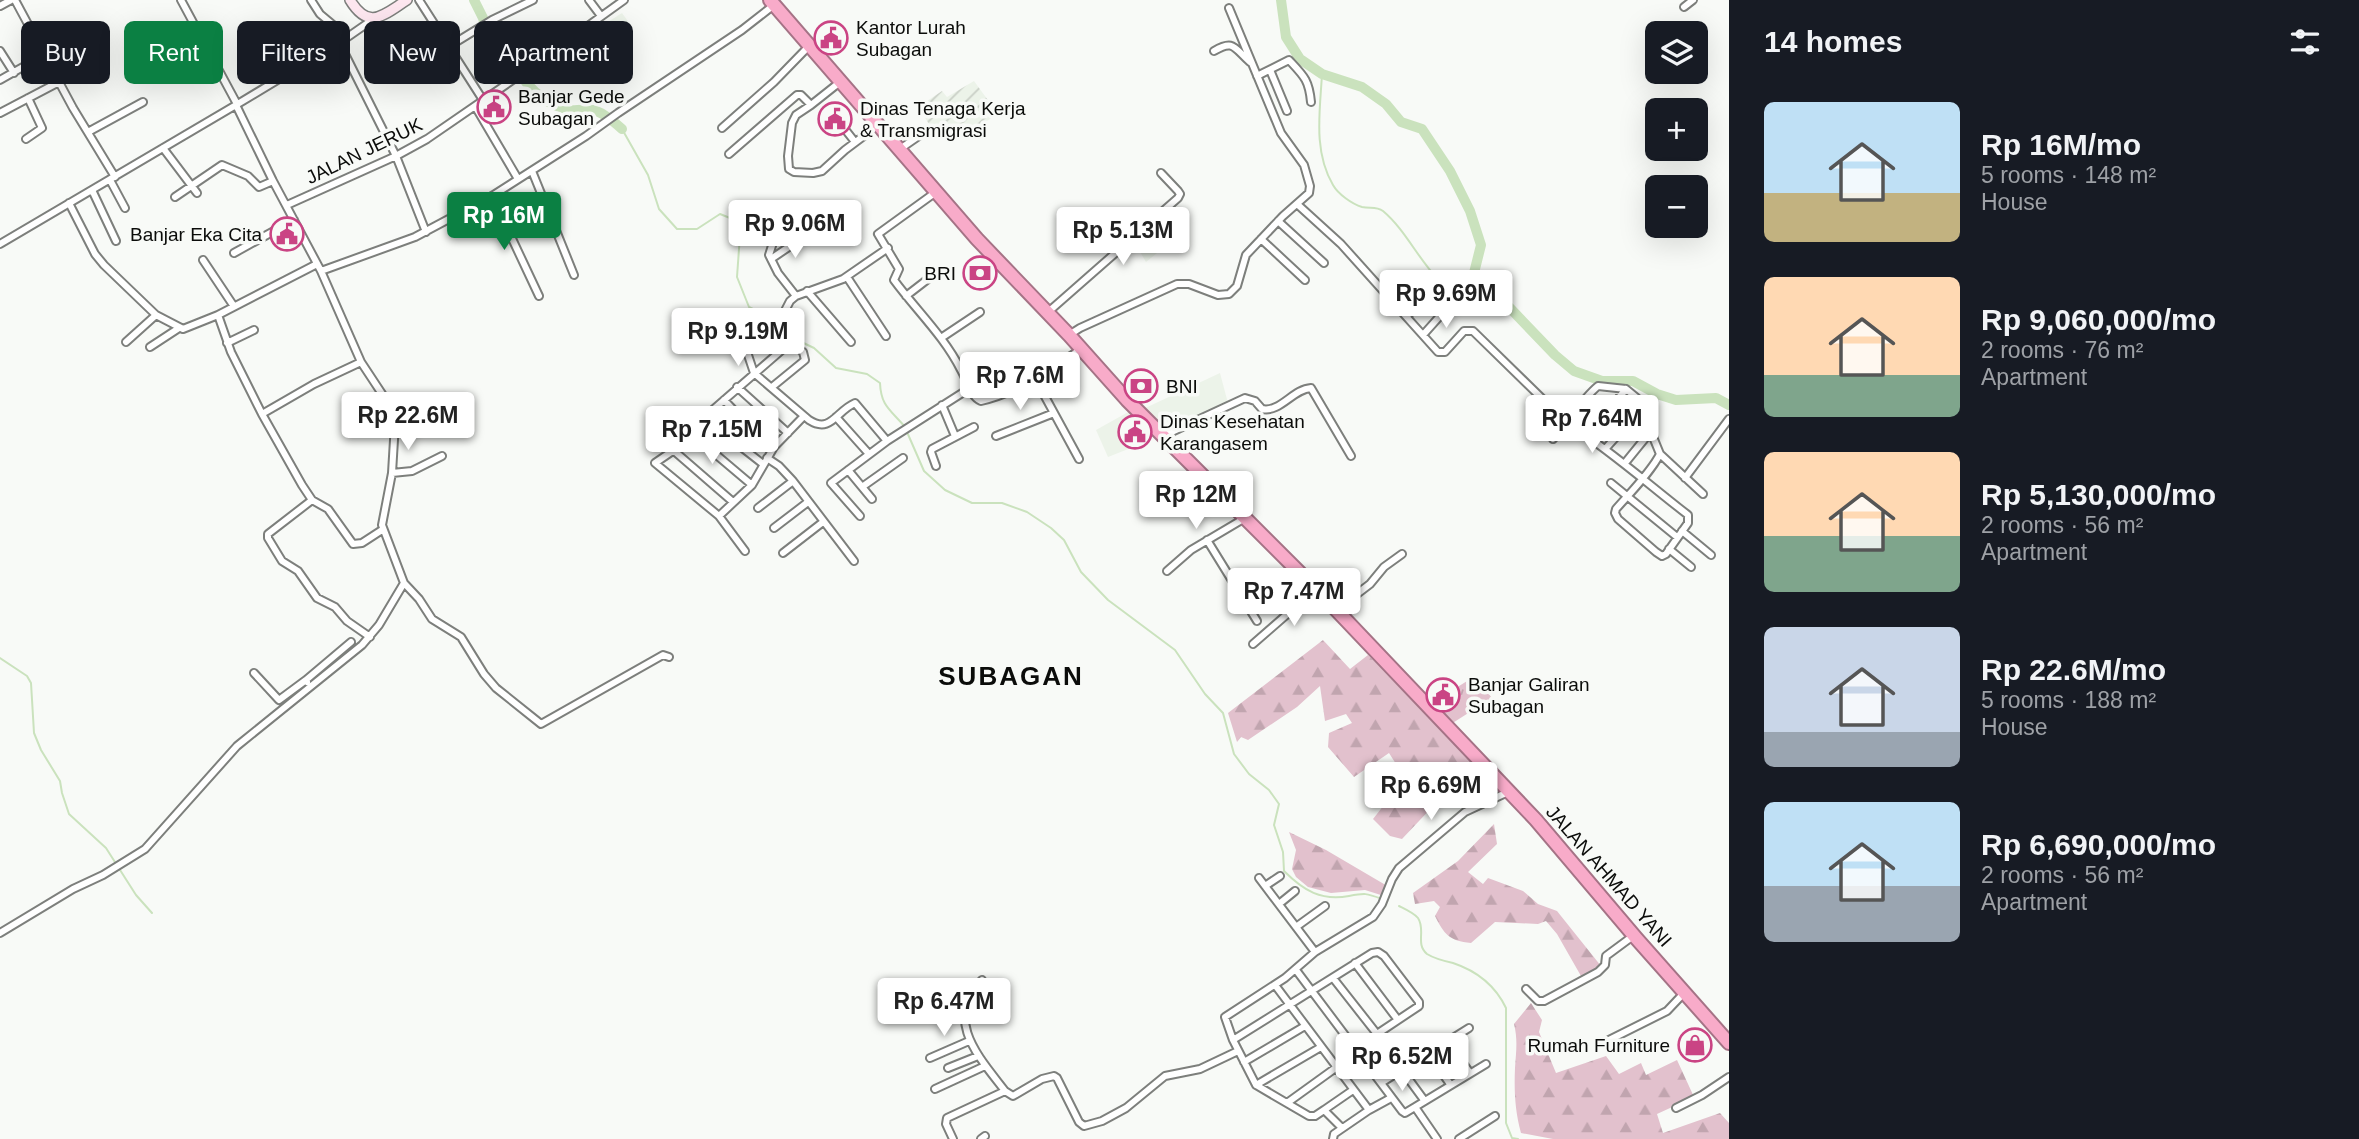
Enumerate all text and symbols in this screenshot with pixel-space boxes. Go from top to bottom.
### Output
place label: Kantor Lurah Subagan [856,17,966,60]
public building icon: Kantor Lurah Subagan [812,19,850,57]
chip: Buy [21,21,110,84]
chip: Rent [124,21,223,84]
chip: Filters [237,21,350,84]
chip: New [364,21,460,84]
chip: Apartment [474,21,633,84]
map controls [1645,21,1708,238]
button: layers [1645,21,1708,84]
icon: filters [2286,23,2324,61]
text: 14 homes [1764,25,1902,58]
place label: Banjar Gede Subagan [518,86,625,129]
public building icon: Banjar Gede Subagan [475,88,513,126]
place label: Dinas Tenaga Kerja & Transmigrasi [860,98,1026,141]
button: + [1645,98,1708,161]
public building icon: Dinas Tenaga Kerja & Transmigrasi [816,100,854,138]
street label: JALAN JERUK [302,114,426,188]
text: Rp 16M/mo [1981,128,2141,161]
icon: home [1820,130,1904,214]
text: 5 rooms · 148 m² [1981,162,2156,188]
button: − [1645,175,1708,238]
text: House [1981,189,2047,215]
pin: Rp 16M [447,192,561,252]
pin: Rp 9.06M [723,201,867,260]
text: Rp 16M [463,202,545,228]
pin: Rp 5.13M [1051,208,1195,267]
text: Rp 9.06M [745,210,845,236]
public building icon: Banjar Eka Cita [268,215,306,253]
text: Rp 5.13M [1073,217,1173,243]
place label: Banjar Eka Cita [130,224,262,245]
bank icon: BRI [961,254,999,292]
place label: BRI [924,263,956,284]
pin: Rp 9.69M [1374,270,1518,330]
text: Rp 9.69M [1396,280,1496,306]
text: Rp 9,060,000/mo [1981,303,2216,336]
icon: home [1820,305,1904,389]
pin: Rp 9.19M [666,308,810,368]
text: Rp 9.19M [688,318,788,344]
text: 2 rooms · 76 m² [1981,337,2143,363]
pin: Rp 7.6M [955,352,1085,412]
text: Rp 7.6M [976,362,1064,388]
text: Apartment [1981,364,2087,390]
bank icon: BNI [1122,367,1160,405]
place label: BNI [1166,376,1198,397]
pin: Rp 22.6M [336,392,480,452]
pin: Rp 7.64M [1520,396,1664,455]
text: Rp 22.6M [358,402,458,428]
text: Rp 7.64M [1542,405,1642,431]
pin: Rp 7.15M [640,406,784,466]
place label: Dinas Kesehatan Karangasem [1160,411,1305,454]
public building icon: Dinas Kesehatan Karangasem [1116,413,1154,451]
text: Rp 7.15M [662,416,762,442]
pin: Rp 12M [1139,472,1253,531]
text: Rp 5,130,000/mo [1981,478,2216,511]
icon: home [1820,480,1904,564]
text: Rp 12M [1155,481,1237,507]
text: 2 rooms · 56 m² [1981,512,2143,538]
text: Apartment [1981,539,2087,565]
pin: Rp 7.47M [1222,568,1366,628]
text: Rp 7.47M [1244,578,1344,604]
text: Rp 22.6M/mo [1981,653,2166,686]
icon: home [1820,655,1904,739]
district label: SUBAGAN [938,661,1084,691]
place label: Banjar Galiran Subagan [1468,674,1589,717]
public building icon: Banjar Galiran Subagan [1424,676,1462,714]
text: 5 rooms · 188 m² [1981,687,2156,713]
text: House [1981,714,2047,740]
pin: Rp 6.69M [1359,762,1503,822]
text: Rp 6.69M [1381,772,1481,798]
street label: JALAN AHMAD YANI [1542,801,1676,951]
text: Rp 6,690,000/mo [1981,828,2216,861]
icon: home [1820,830,1904,914]
text: 2 rooms · 56 m² [1981,862,2143,888]
text: Apartment [1981,889,2087,915]
pin: Rp 6.47M [872,978,1016,1038]
text: Rp 6.47M [894,988,994,1014]
shop icon: Rumah Furniture [1676,1026,1714,1064]
pin: Rp 6.52M [1330,1034,1474,1093]
place label: Rumah Furniture [1527,1035,1670,1056]
text: Rp 6.52M [1352,1043,1452,1069]

